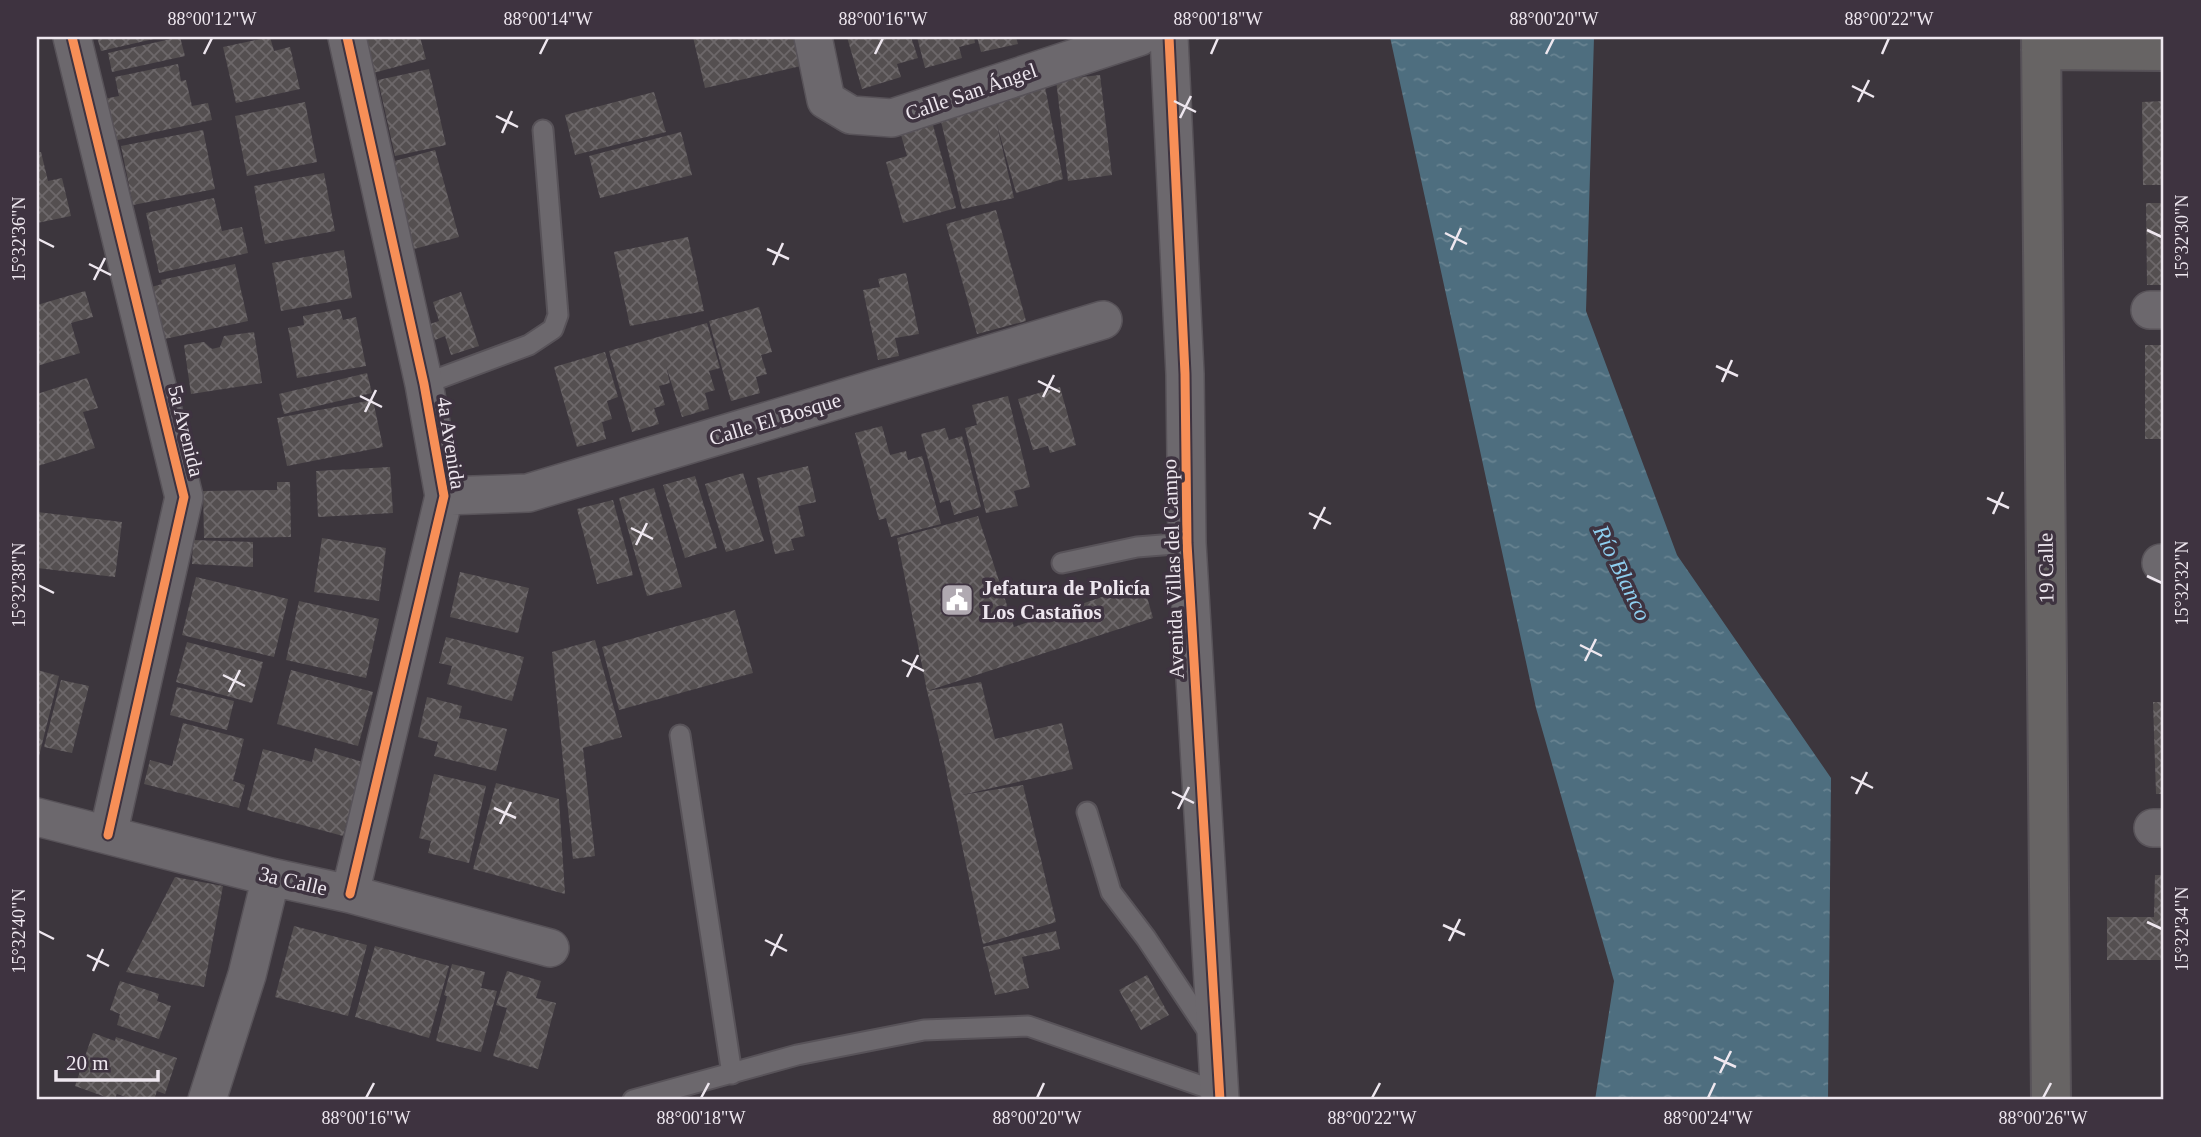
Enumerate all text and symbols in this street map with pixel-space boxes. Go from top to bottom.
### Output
text: 88°00'12"W [168,9,256,29]
text: 88°00'14"W [504,9,592,29]
text: 88°00'16"W [839,9,927,29]
text: 88°00'18"W [1174,9,1262,29]
text: 88°00'20"W [1510,9,1598,29]
text: 88°00'22"W [1845,9,1933,29]
street label: Calle San Ángel [902,58,1040,126]
text: 15°32'30"N [2172,195,2192,279]
text: 15°32'36"N [9,197,29,281]
street label: 5a Avenida [163,383,209,480]
street label: Calle El Bosque [706,388,844,450]
street label: 4a Avenida [432,395,470,492]
street label: Avenida Villas del Campo [1157,459,1189,679]
water label: Río Blanco [1588,520,1656,625]
street label: 19 Calle [2033,533,2059,603]
text: 15°32'32"N [2172,541,2192,625]
text: 15°32'38"N [9,543,29,627]
place label: Jefatura de Policía Los Castaños [982,576,1150,624]
public building icon: Jefatura de Policía Los Castaños [938,581,976,619]
street label: 3a Calle [256,862,330,900]
text: 15°32'34"N [2172,887,2192,971]
text: 15°32'40"N [9,889,29,973]
scale bar [56,1039,158,1083]
text: 20 m [66,1051,109,1075]
text: 88°00'16"W [322,1108,410,1128]
text: 88°00'18"W [657,1108,745,1128]
text: 88°00'20"W [993,1108,1081,1128]
text: 88°00'22"W [1328,1108,1416,1128]
text: 88°00'24"W [1664,1108,1752,1128]
text: 88°00'26"W [1999,1108,2087,1128]

